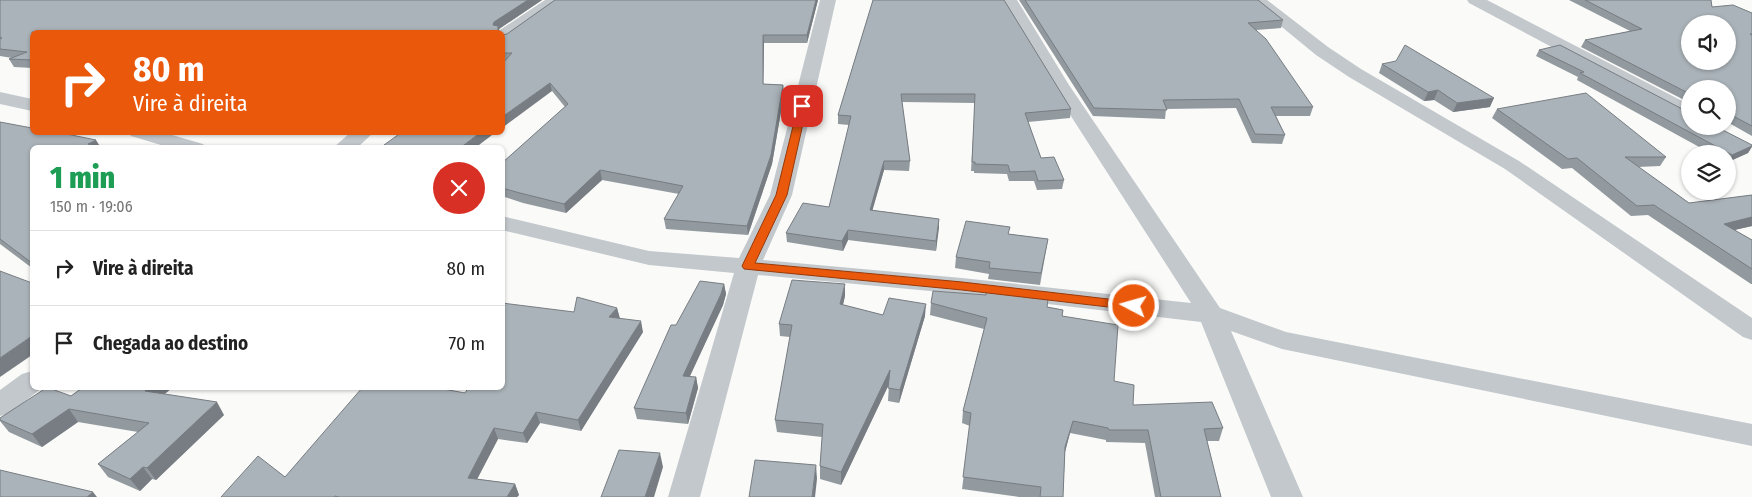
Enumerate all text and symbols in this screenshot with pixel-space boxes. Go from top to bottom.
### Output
map controls [1681,15,1736,200]
button: sound [1681,15,1736,70]
text: 80 m [133,48,205,90]
icon: right [50,50,115,115]
button: search [1681,80,1736,135]
pin [781,85,823,127]
text: Vire à direita [133,90,247,117]
icon: arrive [788,92,816,120]
button: layers [1681,145,1736,200]
text: 1 min [50,160,115,196]
button: close [433,162,485,214]
text: 150 m · 19:06 [50,197,133,216]
icon: right [50,254,78,282]
text: Vire à direita [93,257,194,280]
text: 80 m [447,257,485,280]
position arrow [1107,279,1159,331]
icon: arrive [50,329,78,357]
text: Chegada ao destino [93,332,248,355]
text: 70 m [449,332,485,355]

